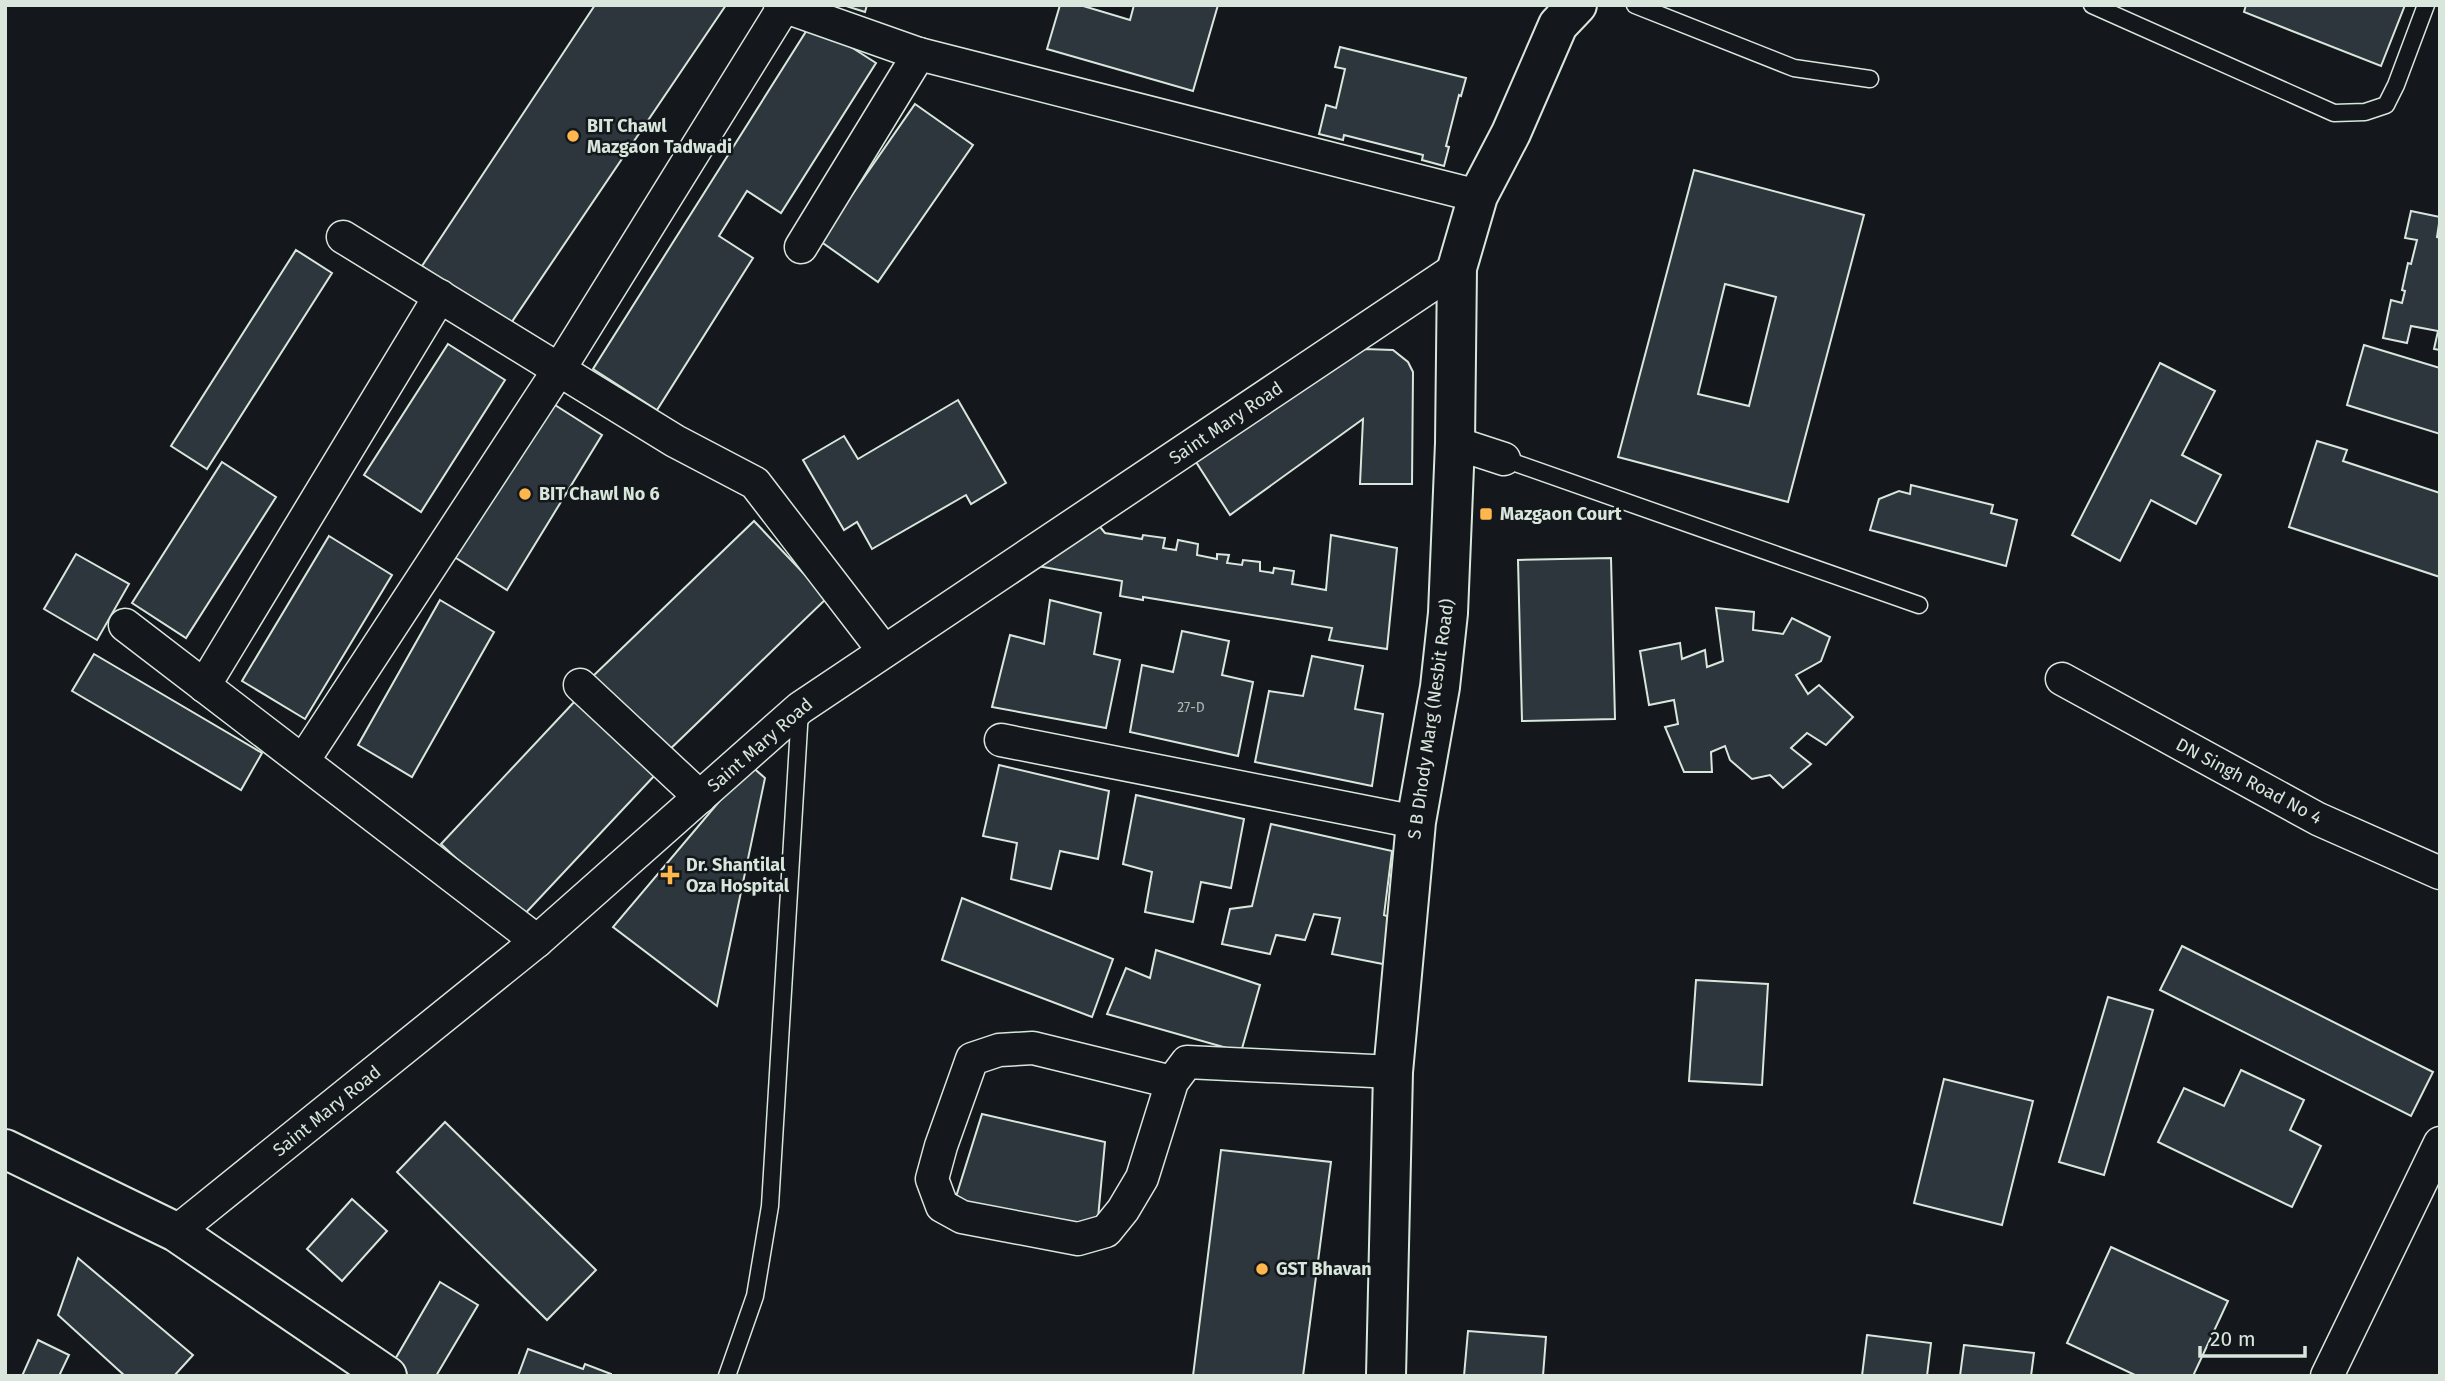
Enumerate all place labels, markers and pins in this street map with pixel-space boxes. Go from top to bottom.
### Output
place label: BIT Chawl Mazgaon Tadwadi [587,115,732,158]
marker: BIT Chawl Mazgaon Tadwadi [565,128,581,144]
place label: BIT Chawl No 6 [539,483,660,505]
marker: BIT Chawl No 6 [517,486,533,502]
place label: Mazgaon Court [1500,503,1623,525]
marker: Mazgaon Court [1478,506,1494,522]
place label: Dr. Shantilal Oza Hospital [686,854,790,897]
marker: Dr. Shantilal Oza Hospital [660,865,680,885]
place label: GST Bhavan [1276,1258,1372,1280]
marker: GST Bhavan [1254,1261,1270,1277]

